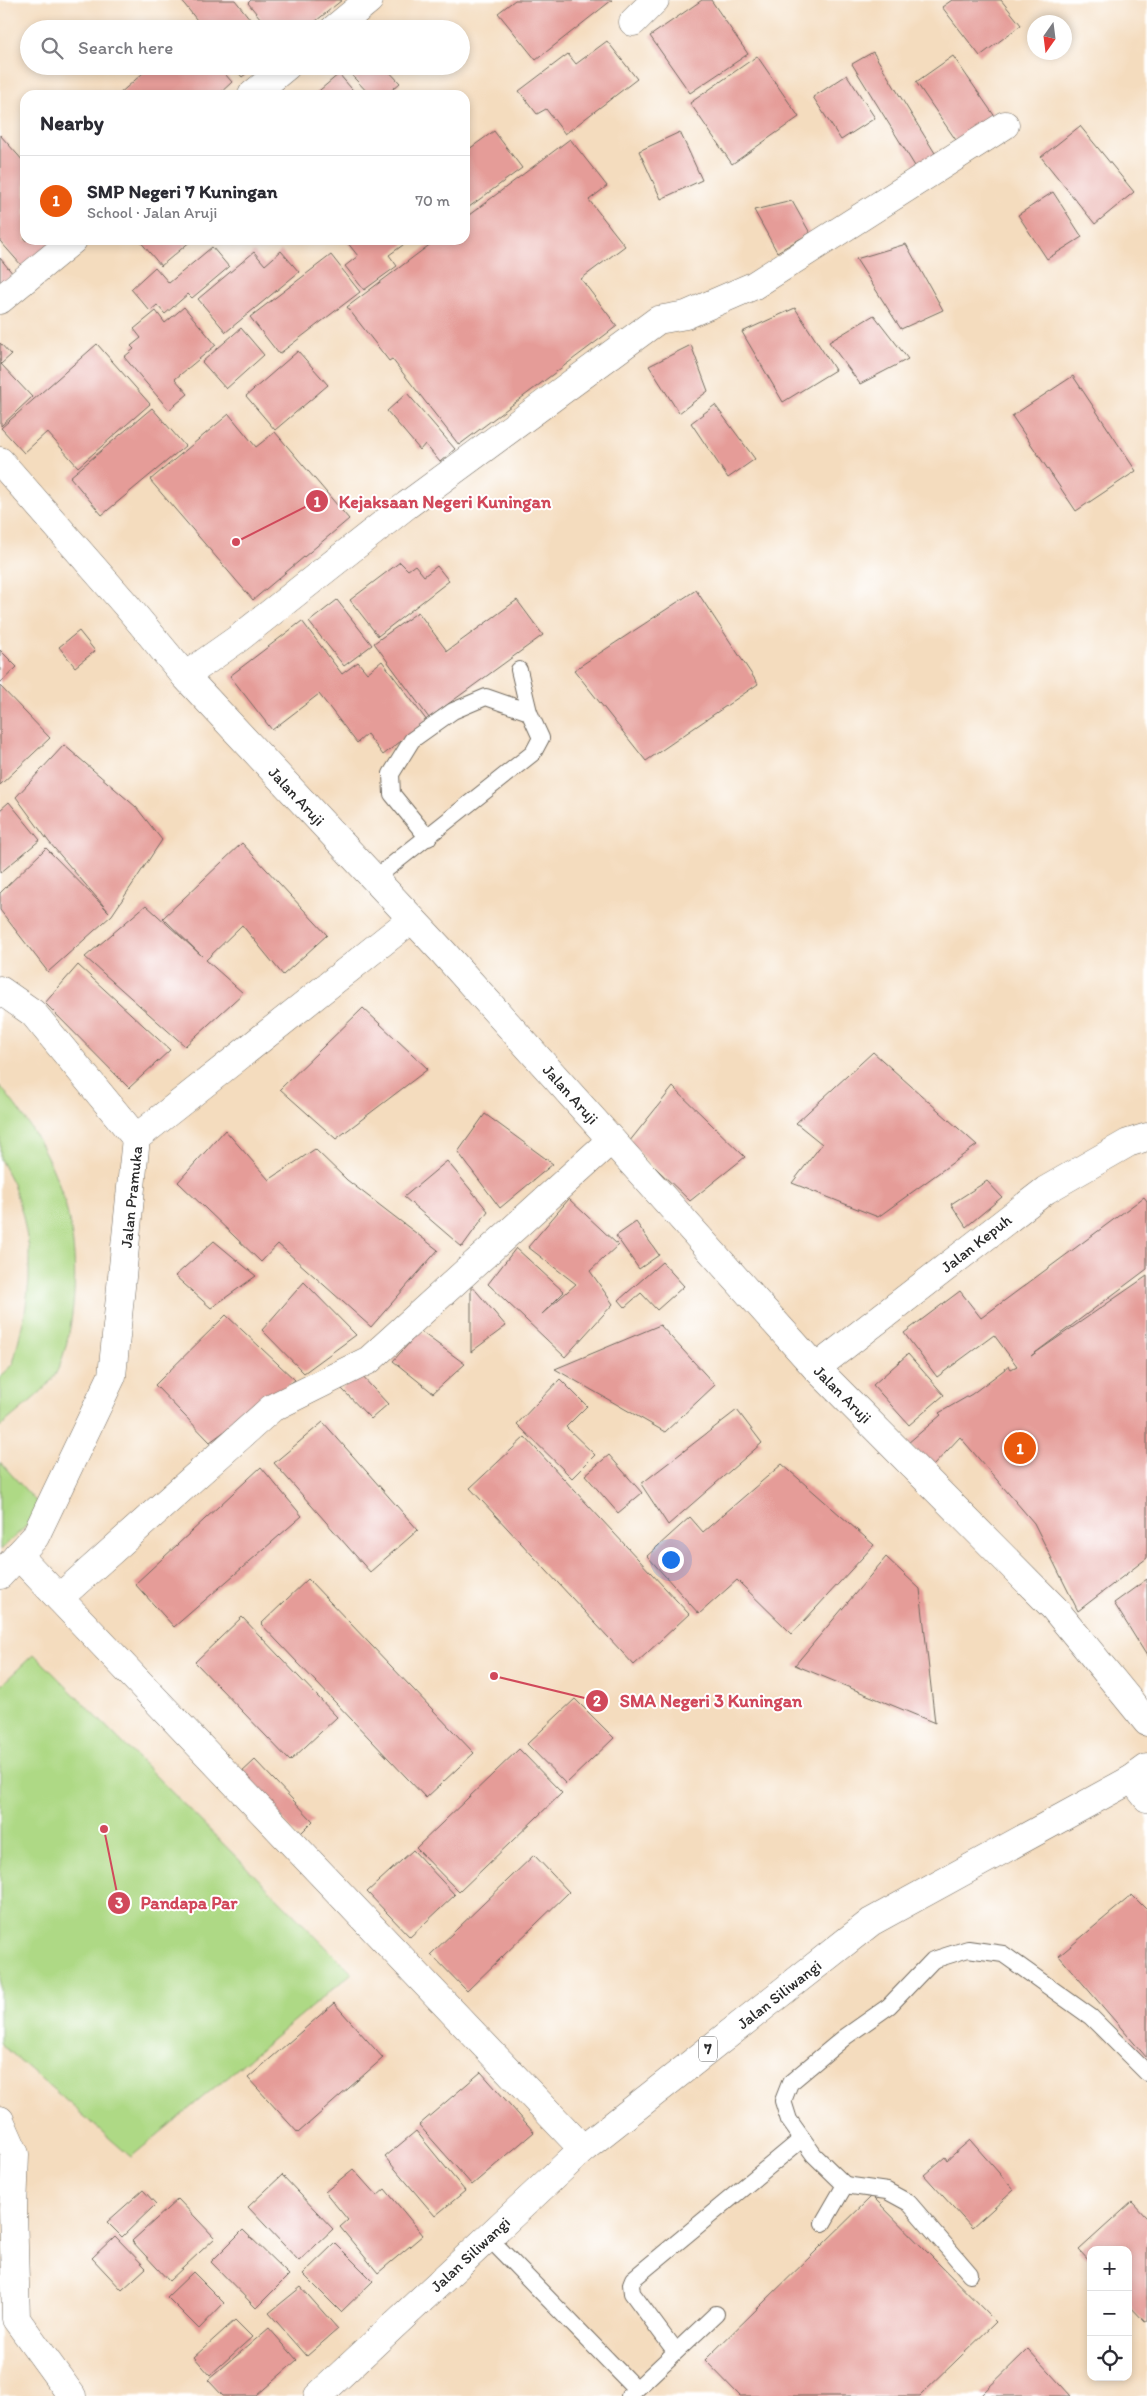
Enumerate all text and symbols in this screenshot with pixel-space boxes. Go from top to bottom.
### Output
north arrow [1027,15,1072,60]
search box [20,20,470,75]
icon: search [38,34,66,62]
text: Search here [78,36,173,59]
text: Nearby [40,110,104,135]
text: SMP Negeri 7 Kuningan [87,180,277,203]
text: 1 [52,191,60,210]
text: 70 m [415,191,450,210]
text: School · Jalan Aruji [87,203,217,222]
callout: Kejaksaan Negeri Kuningan [304,485,561,518]
text: Kejaksaan Negeri Kuningan [339,491,552,513]
text: 1 [314,493,321,511]
street label: Jalan Aruji [264,763,329,830]
street label: Jalan Aruji [539,1061,602,1128]
street label: Jalan Pramuka [117,1145,146,1249]
street label: Jalan Kepuh [937,1210,1016,1277]
street label: Jalan Aruji [810,1362,875,1427]
pin: 1 [1004,1429,1036,1467]
your location [658,1547,684,1573]
callout: SMA Negeri 3 Kuningan [584,1684,812,1717]
text: SMA Negeri 3 Kuningan [620,1690,803,1712]
text: 2 [593,1692,601,1710]
callout: Pandapa Par [106,1886,248,1919]
text: Pandapa Par [141,1892,238,1914]
text: 3 [115,1894,123,1912]
street label: Jalan Siliwangi [733,1956,825,2033]
road number: 7 [699,2036,717,2062]
street label: Jalan Siliwangi [427,2213,514,2296]
map controls [1087,2246,1132,2381]
button: + [1087,2246,1132,2291]
button: − [1087,2291,1132,2336]
button: locate [1087,2336,1132,2381]

